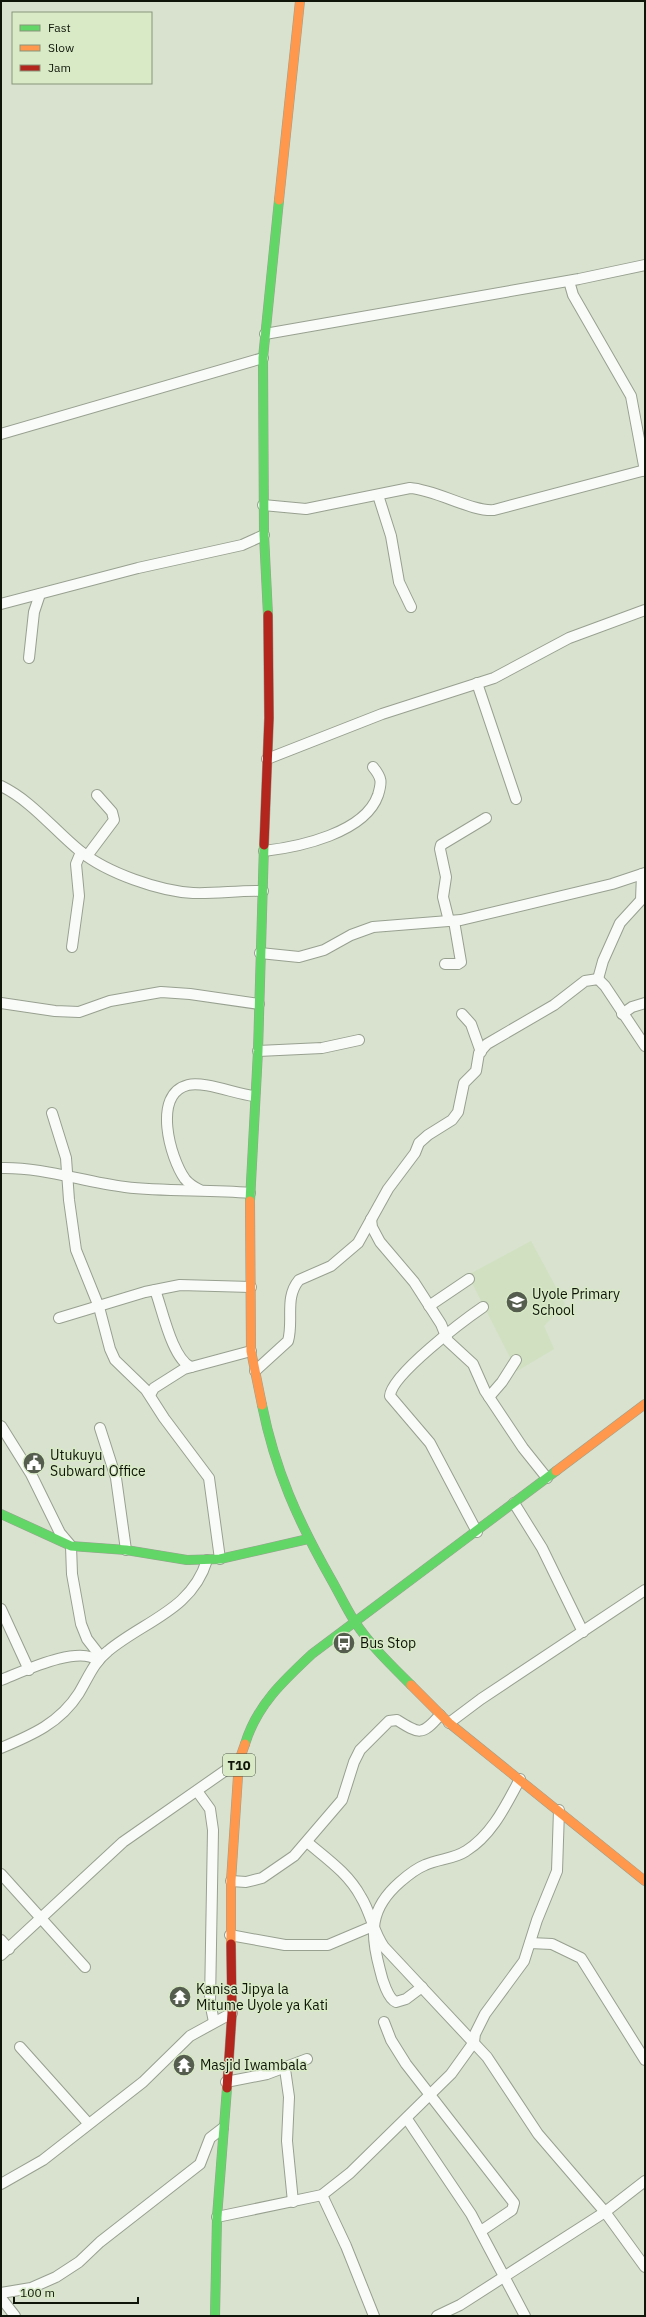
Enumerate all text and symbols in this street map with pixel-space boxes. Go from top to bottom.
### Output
legend [12,12,152,84]
text: Fast [48,20,71,35]
text: Slow [48,40,74,55]
text: Jam [48,60,71,75]
place label: Uyole Primary School [532,1285,620,1319]
school or university icon: Uyole Primary School [504,1289,530,1315]
place label: Utukuyu Subward Office [50,1446,146,1480]
public building icon: Utukuyu Subward Office [21,1450,47,1476]
bus stop icon: Bus Stop [331,1630,357,1656]
place label: Bus Stop [360,1634,416,1652]
road number: T10 [223,1754,255,1776]
place label: Kanisa Jipya la Mitume Uyole ya Kati [196,1980,328,2014]
temple icon: Kanisa Jipya la Mitume Uyole ya Kati [167,1984,193,2010]
temple icon: Masjid Iwambala [171,2052,197,2078]
place label: Masjid Iwambala [200,2056,307,2074]
scale bar [14,2279,138,2305]
text: 100 m [20,2285,55,2300]

